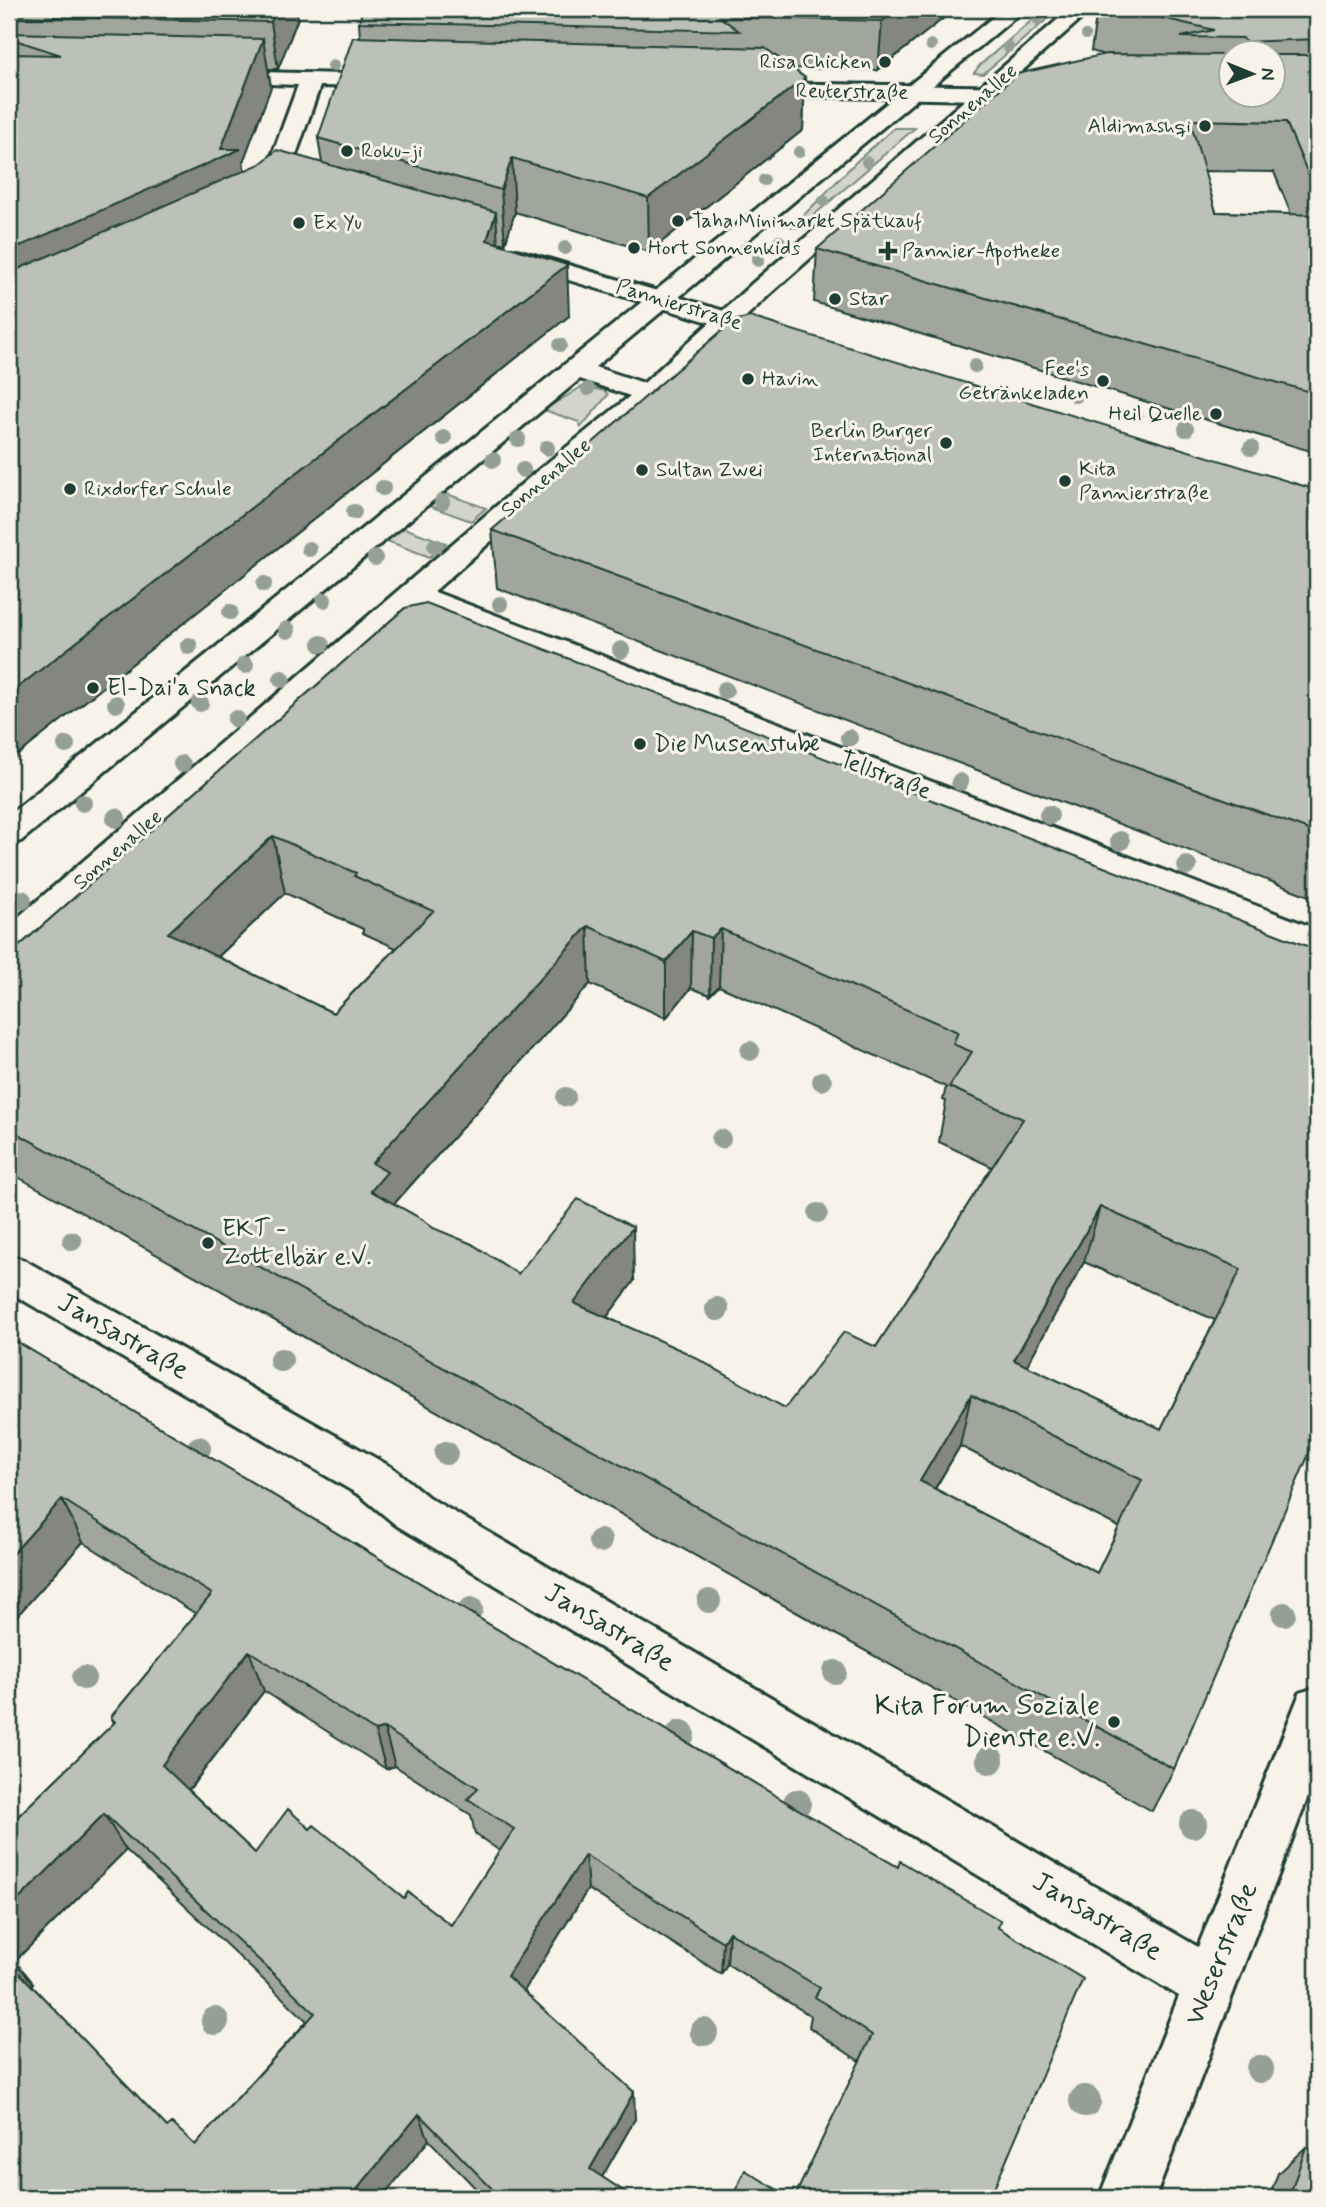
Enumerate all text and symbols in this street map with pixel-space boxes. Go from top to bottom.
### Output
north arrow [1218,38,1288,108]
place label: Risa Chicken [760,48,871,76]
marker: Risa Chicken [877,54,893,70]
street label: Sonnenallee [922,57,1024,151]
text: N [1255,68,1280,81]
street label: Reuterstraße [795,77,909,107]
place label: Aldimashqi [1087,112,1191,140]
marker: Aldimashqi [1197,118,1213,134]
place label: Roku-ji [361,137,423,165]
marker: Roku-ji [339,143,355,159]
place label: Taha Minimarkt Spätkauf [692,207,922,235]
place label: Ex Yu [313,209,362,237]
marker: Taha Minimarkt Spätkauf [670,213,686,229]
marker: Ex Yu [291,215,307,231]
place label: Hort Sonnenkids [648,234,800,262]
place label: Pannier-Apotheke [902,237,1060,266]
marker: Hort Sonnenkids [626,240,642,256]
marker: Pannier-Apotheke [880,243,896,259]
street label: Pannierstraße [613,273,745,337]
place label: Star [849,285,889,313]
marker: Star [827,291,843,307]
place label: Fee's Getränkeladen [958,355,1089,407]
place label: Havin [762,365,819,393]
marker: Havin [740,371,756,387]
marker: Fee's Getränkeladen [1095,373,1111,389]
place label: Heil Quelle [1109,400,1202,428]
marker: Heil Quelle [1208,406,1224,422]
place label: Berlin Burger International [811,417,932,469]
street label: Sonnenallee [495,432,597,524]
marker: Berlin Burger International [938,435,954,451]
place label: Kita Pannierstraße [1079,455,1209,507]
place label: Sultan Zwei [656,456,763,484]
marker: Sultan Zwei [634,462,650,478]
marker: Kita Pannierstraße [1057,473,1073,489]
place label: Rixdorfer Schule [84,475,232,503]
marker: Rixdorfer Schule [62,481,78,497]
place label: El-Dai'a Snack [107,673,256,704]
marker: El-Dai'a Snack [85,680,101,696]
place label: Die Musenstube [654,729,820,760]
marker: Die Musenstube [632,736,648,752]
street label: Tellstraße [835,744,936,808]
street label: Sonnenallee [67,803,169,897]
place label: EKT - Zottelbär e.V. [222,1214,372,1273]
marker: EKT - Zottelbär e.V. [200,1235,216,1251]
street label: Jansastraße [51,1285,195,1389]
street label: Jansastraße [537,1575,681,1681]
place label: Kita Forum Soziale Dienste e.V. [874,1688,1100,1757]
marker: Kita Forum Soziale Dienste e.V. [1106,1714,1122,1730]
street label: Jansastraße [1025,1864,1169,1970]
street label: Weserstraße [1177,1877,1267,2031]

